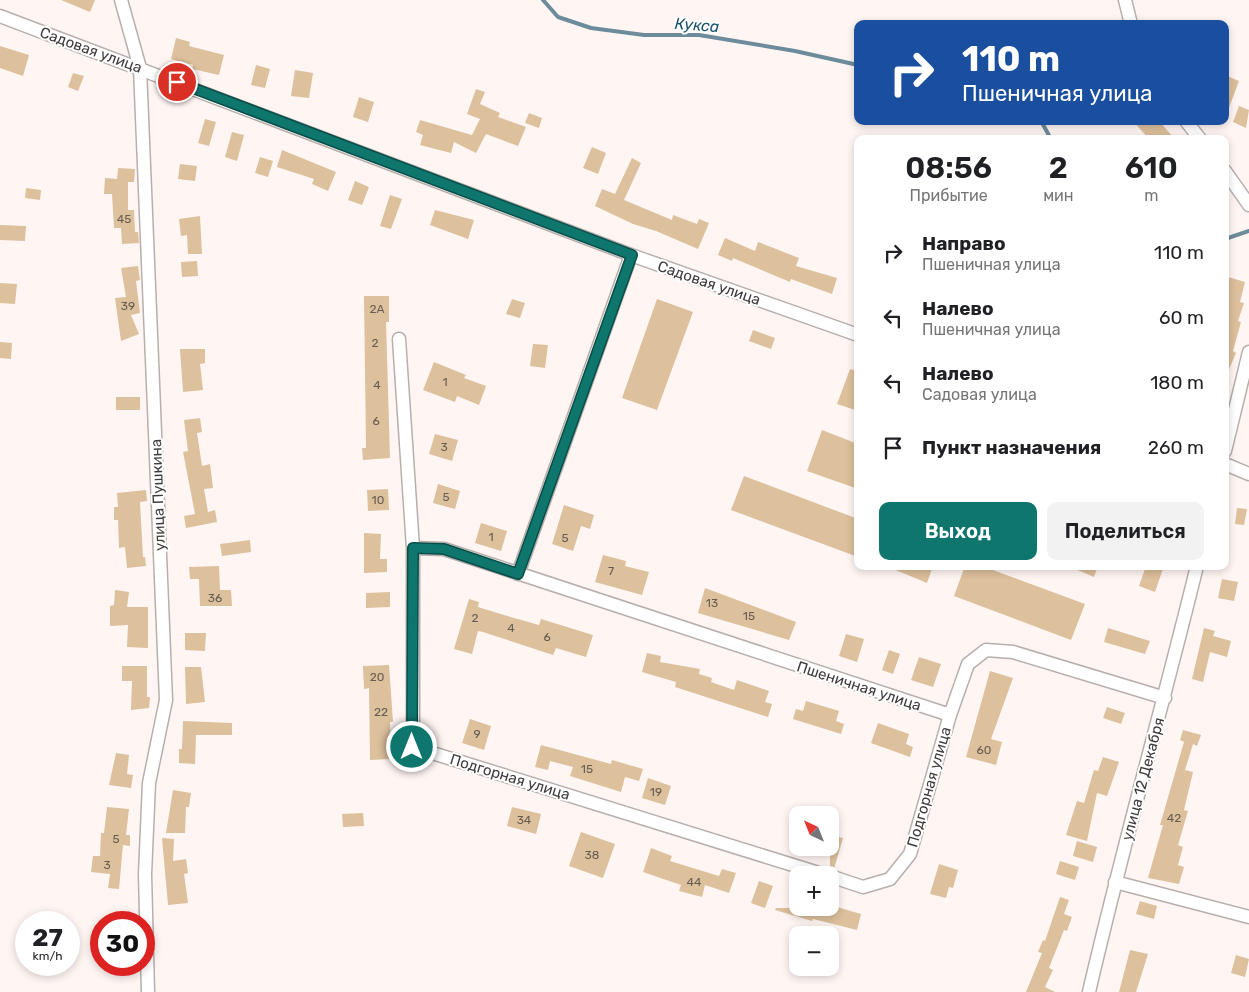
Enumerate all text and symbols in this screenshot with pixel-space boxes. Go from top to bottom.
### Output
water label: Кукса [674,14,720,36]
street label: Садовая улица [37,23,145,77]
text: 110 m [962,38,1060,80]
icon: right [879,40,944,105]
pin [156,61,198,103]
icon: arrive [163,68,191,96]
text: Пшеничная улица [962,80,1152,107]
text: 08:56 [905,150,992,186]
text: 2 [1049,150,1068,186]
text: 610 [1125,150,1178,186]
text: Прибытие [909,186,988,205]
text: мин [1043,186,1074,205]
text: m [1144,186,1158,205]
house number: 45 [117,212,131,226]
text: Направо [922,232,1006,255]
icon: right [879,239,907,267]
text: 110 m [1154,241,1204,264]
text: Пшеничная улица [922,255,1061,274]
street label: Садовая улица [655,257,763,309]
text: Налево [922,297,994,320]
house number: 39 [121,299,135,313]
house number: 2А [369,302,385,316]
icon: left [879,304,907,332]
text: 60 m [1159,306,1204,329]
text: Пшеничная улица [922,320,1061,339]
house number: 2 [371,336,379,350]
text: Налево [922,362,994,385]
icon: left [879,369,907,397]
text: 180 m [1150,371,1204,394]
house number: 1 [442,375,448,389]
house number: 4 [373,378,381,392]
text: Садовая улица [922,385,1037,404]
house number: 6 [372,414,380,428]
icon: arrive [879,434,907,462]
text: Пункт назначения [922,436,1101,459]
text: 260 m [1148,436,1204,459]
street label: улица Пушкина [147,439,169,551]
house number: 3 [440,440,448,454]
house number: 5 [442,490,450,504]
house number: 10 [372,493,384,507]
button: Выход [879,502,1037,560]
button: Поделиться [1047,502,1204,560]
house number: 1 [488,530,494,544]
house number: 5 [561,531,569,545]
house number: 7 [608,564,614,578]
house number: 36 [208,591,222,605]
house number: 13 [706,596,718,610]
house number: 15 [743,609,755,623]
house number: 2 [471,611,479,625]
house number: 4 [507,621,515,635]
house number: 6 [543,630,551,644]
street label: Пшеничная улица [794,657,924,715]
house number: 20 [370,670,384,684]
house number: 22 [374,705,388,719]
street label: улица 12 Декабря [1118,715,1168,843]
position arrow [385,720,437,772]
street label: Подгорная улица [903,725,955,849]
house number: 9 [473,727,481,741]
house number: 60 [977,743,991,757]
street label: Подгорная улица [448,750,572,804]
house number: 15 [581,762,593,776]
house number: 19 [650,785,662,799]
north arrow [789,806,839,856]
map controls [789,806,839,976]
house number: 42 [1167,811,1181,825]
house number: 34 [517,813,532,827]
house number: 5 [112,832,120,846]
house number: 38 [585,848,599,862]
house number: 3 [103,858,111,872]
button: + [789,866,839,916]
house number: 44 [687,875,702,889]
speed limit sign: 30 [90,911,155,976]
text: 27 [32,923,63,952]
button: − [789,926,839,976]
text: km/h [33,949,62,963]

